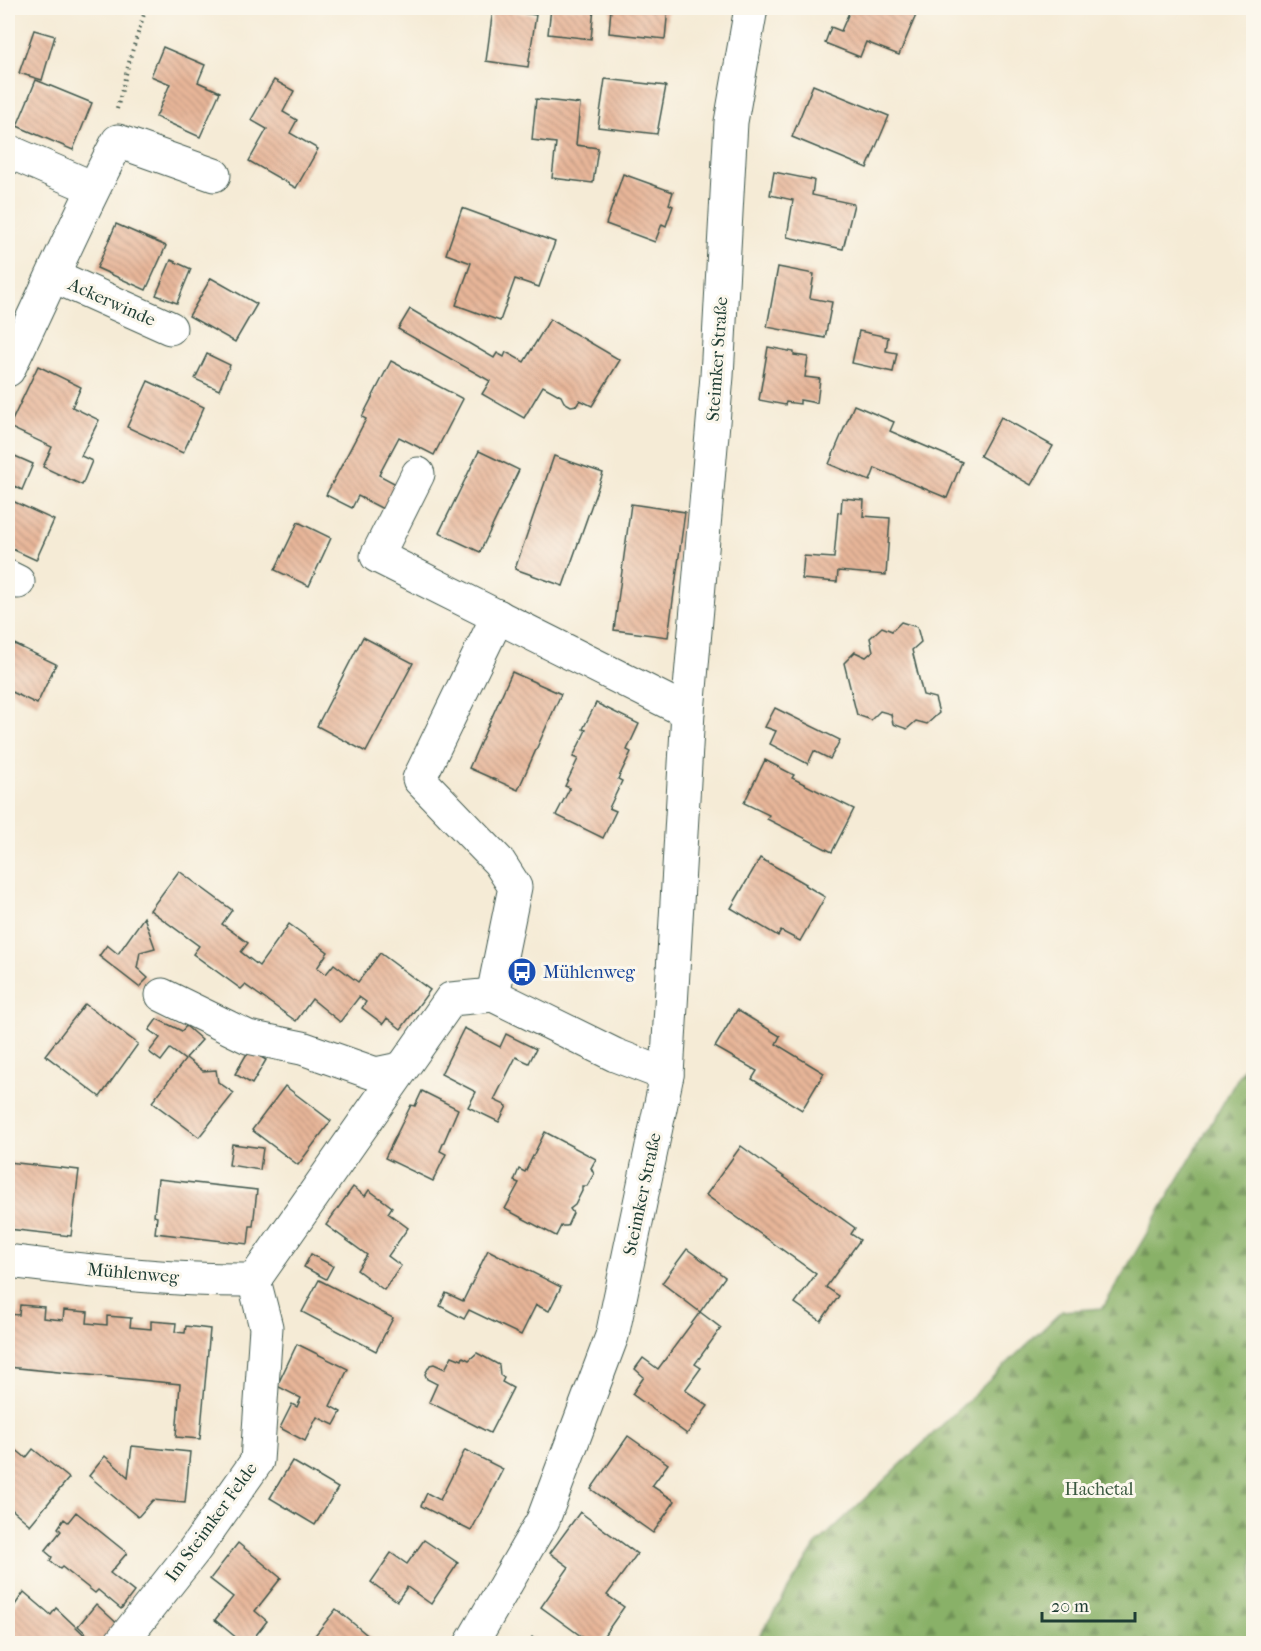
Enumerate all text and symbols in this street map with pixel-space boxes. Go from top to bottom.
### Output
street label: Ackerwinde [64,274,159,331]
street label: Steimker Straße [703,296,732,422]
bus stop icon: Mühlenweg [506,956,538,988]
place label: Mühlenweg [543,962,635,983]
street label: Steimker Straße [619,1131,666,1257]
street label: Mühlenweg [86,1259,180,1288]
street label: Im Steimker Felde [161,1459,262,1586]
park label: Hachetal [1064,1479,1134,1500]
scale bar [1042,1585,1135,1623]
text: 20 m [1051,1596,1089,1617]

